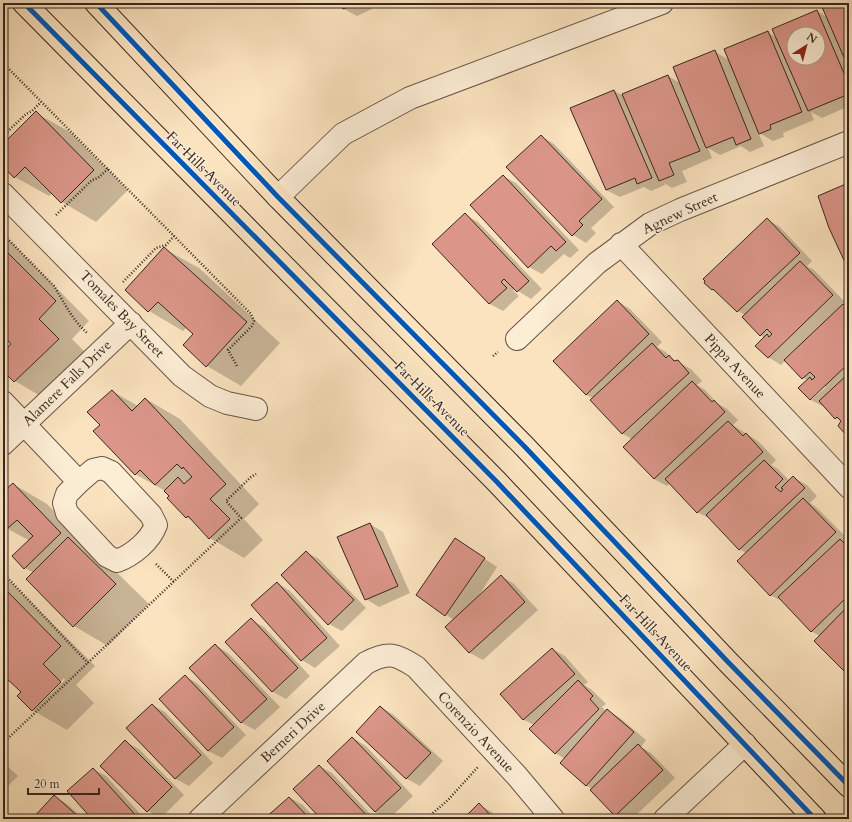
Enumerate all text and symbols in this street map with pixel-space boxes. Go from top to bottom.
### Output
north arrow [786,26,826,66]
text: N [803,29,820,47]
street label: Far Hills Avenue [162,127,246,211]
street label: Agnew Street [639,187,721,239]
street label: Tomales Bay Street [75,266,169,362]
street label: Pippa Avenue [700,329,770,403]
street label: Alamere Falls Drive [19,336,115,430]
street label: Far Hills Avenue [390,357,474,441]
street label: Far Hills Avenue [615,590,697,676]
street label: Corenzio Avenue [433,687,519,777]
street label: Berneri Drive [257,697,329,767]
scale bar [28,770,99,796]
text: 20 m [34,776,61,792]

